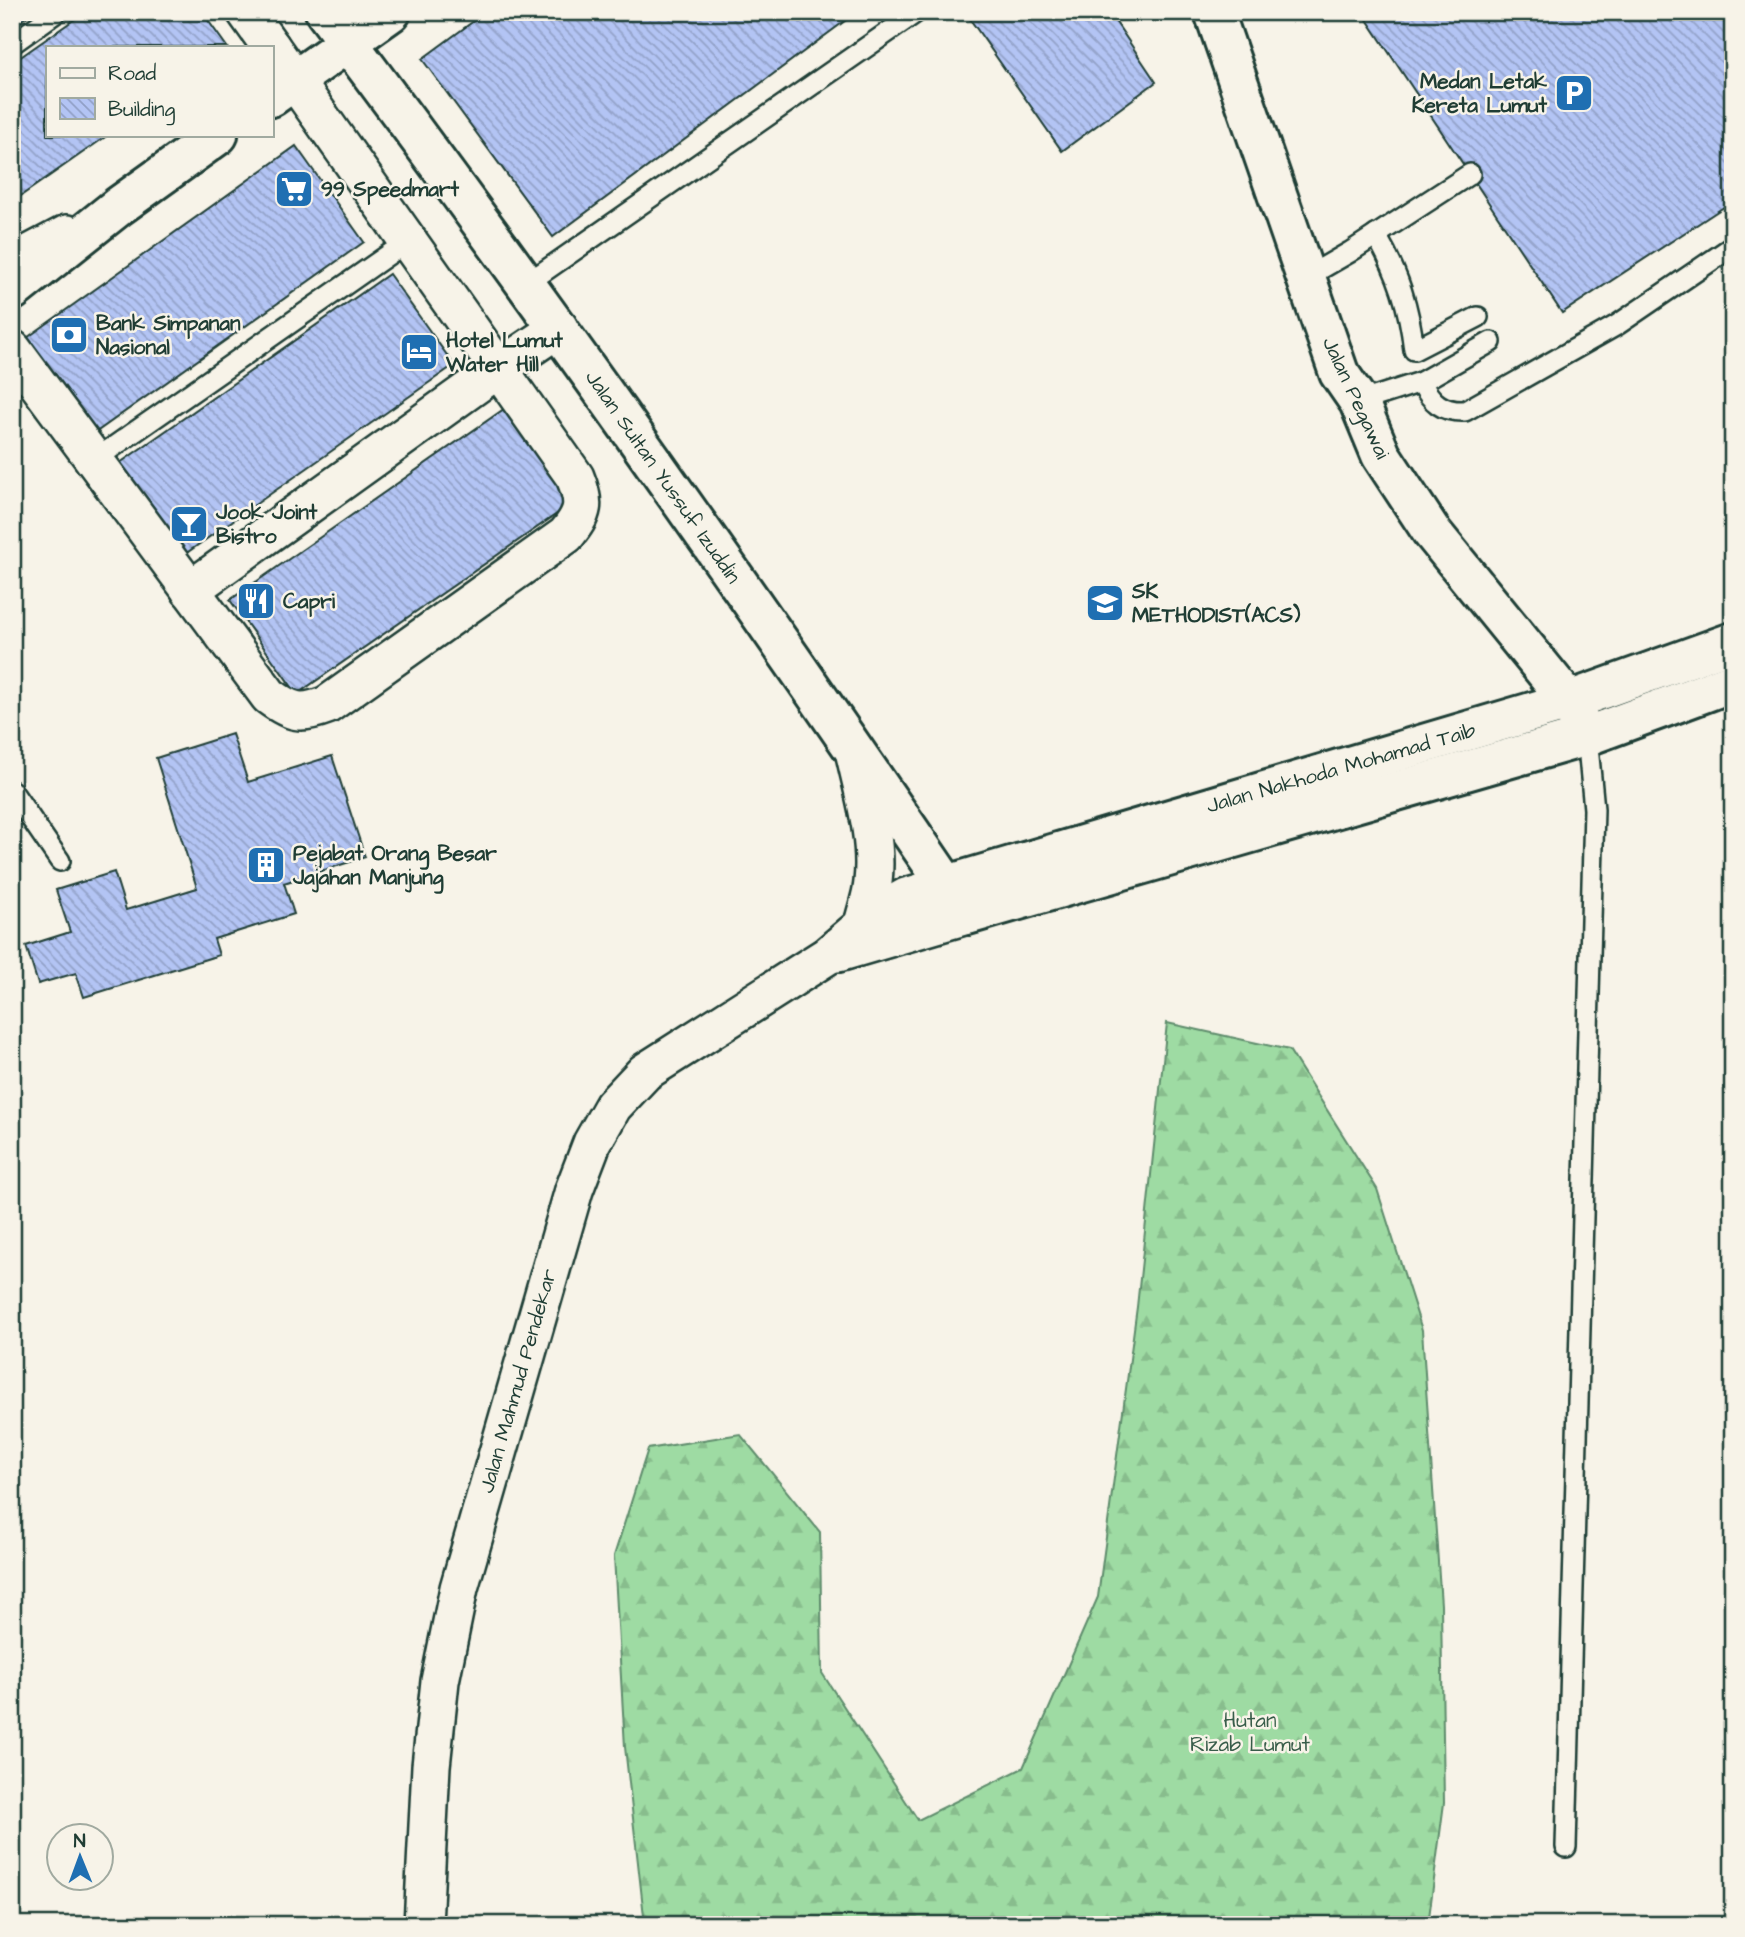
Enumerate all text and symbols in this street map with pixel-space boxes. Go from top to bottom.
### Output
legend [46,46,273,136]
text: Road [108,59,156,88]
place label: Medan Letak Kereta Lumut [1412,67,1548,120]
parking icon: Medan Letak Kereta Lumut [1553,72,1595,114]
text: Building [108,95,176,126]
supermarket icon: 99 Speedmart [273,168,315,210]
place label: 99 Speedmart [321,175,460,205]
place label: Bank Simpanan Nasional [96,309,241,362]
bank icon: Bank Simpanan Nasional [48,314,90,356]
place label: Hotel Lumut Water Hill [445,326,563,379]
hotel icon: Hotel Lumut Water Hill [398,331,440,373]
street label: Jalan Pegawai [1313,332,1397,465]
street label: Jalan Sultan Yussuf Izuddin [578,365,748,589]
place label: Jook Joint Bistro [215,498,318,551]
bar icon: Jook Joint Bistro [168,503,210,545]
place label: SK METHODIST(ACS) [1131,577,1301,630]
restaurant icon: Capri [235,580,277,622]
school or university icon: SK METHODIST(ACS) [1084,582,1126,624]
place label: Capri [283,587,336,617]
street label: Jalan Nakhoda Mohamad Taib [1203,716,1479,820]
place label: Pejabat Orang Besar Jajahan Manjung [292,839,497,894]
building icon: Pejabat Orang Besar Jajahan Manjung [245,844,287,886]
street label: Jalan Mahmud Pendekar [472,1265,564,1496]
park label: Hutan Rizab Lumut [1190,1706,1311,1759]
north arrow [46,1822,116,1892]
text: N [74,1828,86,1855]

